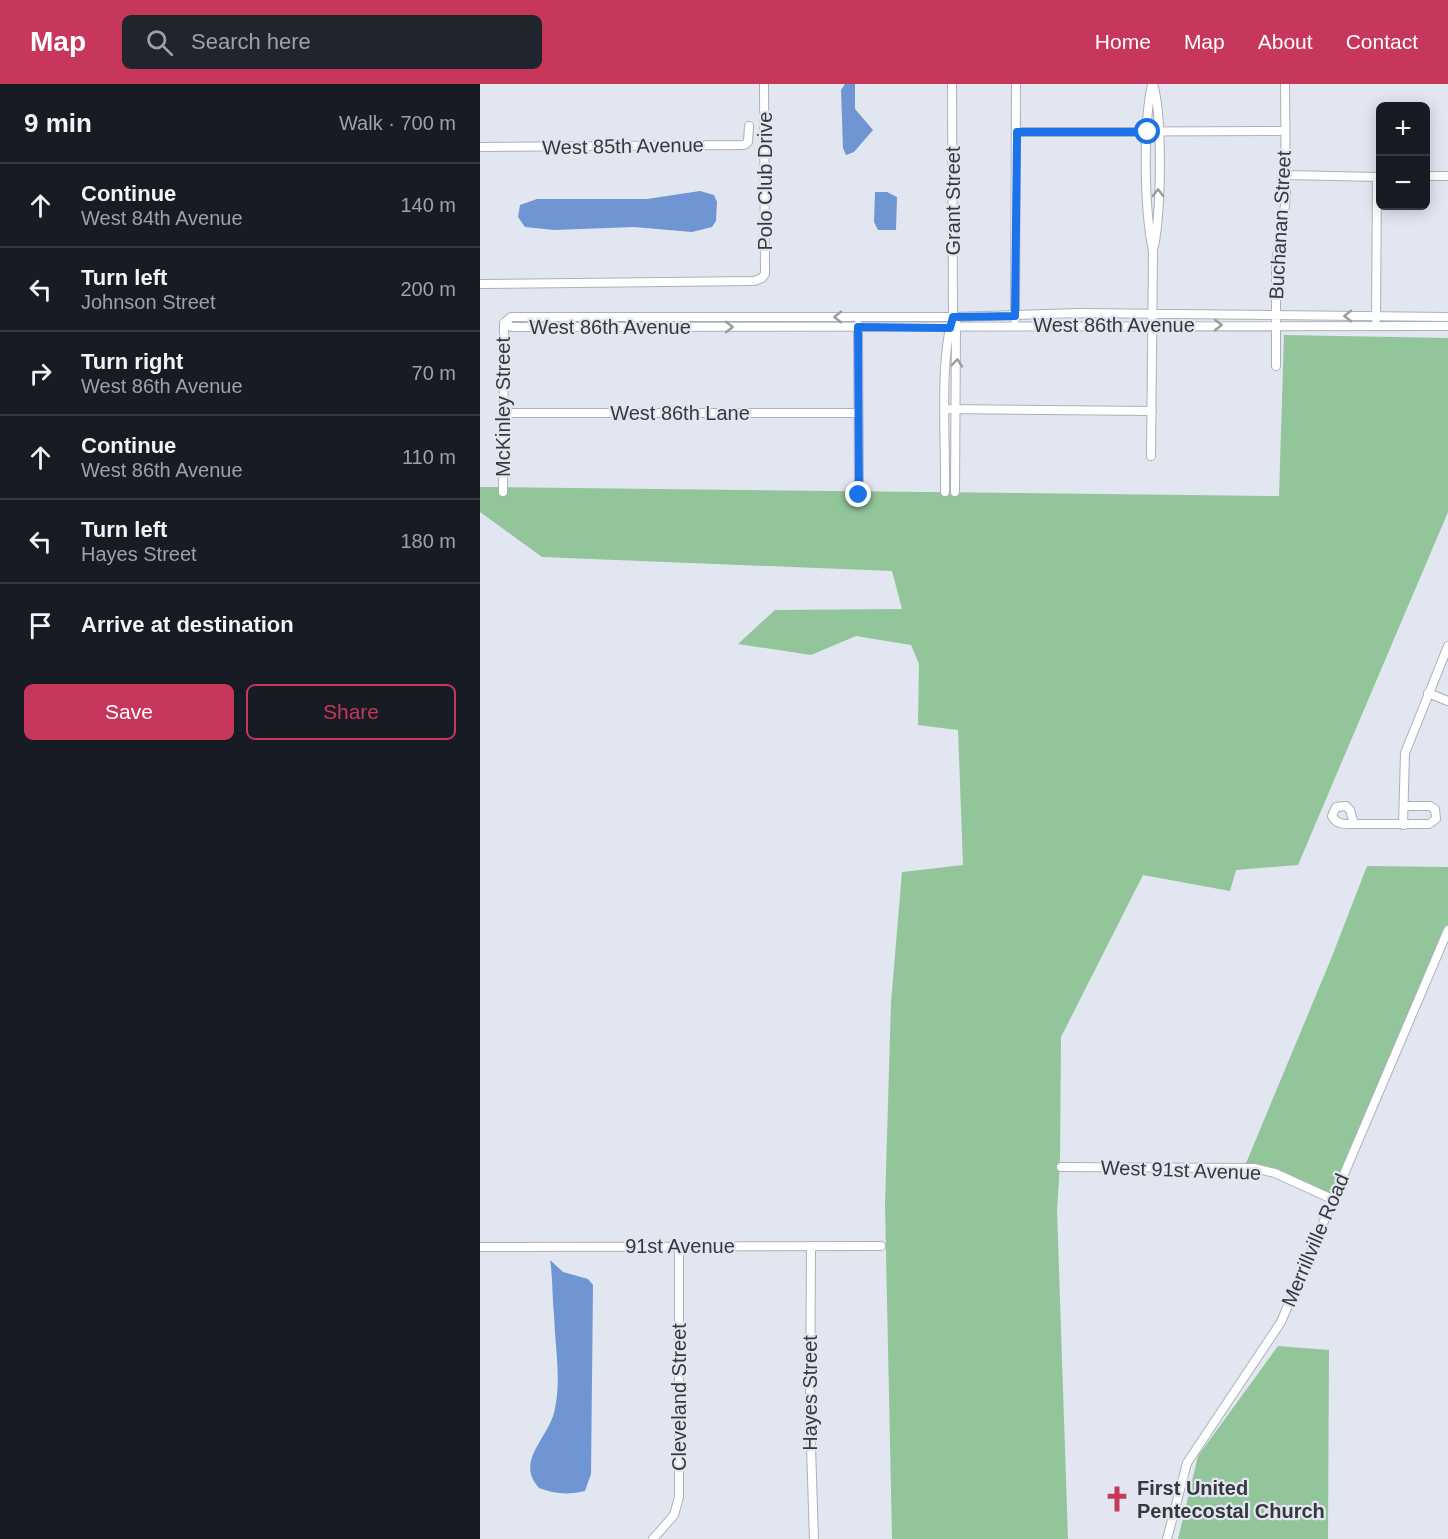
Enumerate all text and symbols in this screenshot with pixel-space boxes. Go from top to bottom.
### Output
search box [122,15,542,69]
text: Map [30,26,86,57]
icon: search [143,26,176,59]
text: Search here [191,29,311,54]
text: Home [1095,30,1151,53]
text: Map [1184,30,1225,53]
text: About [1258,30,1313,53]
text: Contact [1346,30,1418,53]
map controls [1376,102,1430,210]
button: + [1376,102,1430,156]
text: 9 min [24,108,92,138]
text: Walk · 700 m [339,112,456,134]
street label: Polo Club Drive [754,112,776,250]
route start [1134,118,1160,144]
street label: West 85th Avenue [542,134,704,158]
street label: Grant Street [942,146,964,255]
street label: Buchanan Street [1265,150,1295,300]
button: − [1376,156,1430,210]
text: Continue [81,181,176,206]
one-way arrow [1152,188,1164,197]
icon: ahead [24,189,57,222]
text: 140 m [400,194,456,216]
text: West 84th Avenue [81,207,243,229]
text: Turn left [81,265,167,290]
icon: left [24,273,57,306]
text: 200 m [400,278,456,300]
text: Johnson Street [81,291,216,313]
one-way arrow [1343,310,1352,322]
one-way arrow [833,311,842,323]
street label: West 86th Avenue [1033,314,1195,336]
street label: West 86th Avenue [529,316,691,338]
one-way arrow [1213,319,1222,331]
one-way arrow [725,321,734,333]
street label: McKinley Street [492,337,514,477]
text: Turn right [81,349,183,374]
icon: right [24,357,57,390]
one-way arrow [950,359,963,368]
text: 70 m [412,362,456,384]
text: West 86th Avenue [81,375,243,397]
street label: West 86th Lane [610,402,750,424]
text: Continue [81,433,176,458]
icon: ahead [24,441,57,474]
text: 110 m [402,446,456,468]
text: West 86th Avenue [81,459,243,481]
route end [845,481,871,507]
text: Turn left [81,517,167,542]
icon: left [24,525,57,558]
text: 180 m [400,530,456,552]
text: Hayes Street [81,543,197,565]
icon: arrive [24,609,57,642]
text: Arrive at destination [81,612,294,637]
button: Save [24,684,234,740]
button: Share [246,684,456,740]
street label: West 91st Avenue [1100,1156,1262,1184]
street label: Merrillville Road [1277,1170,1353,1310]
street label: 91st Avenue [625,1235,735,1257]
street label: Cleveland Street [668,1323,690,1471]
street label: Hayes Street [799,1335,821,1451]
place label: First United Pentecostal Church [1137,1477,1325,1522]
church icon: First United Pentecostal Church [1102,1484,1132,1514]

